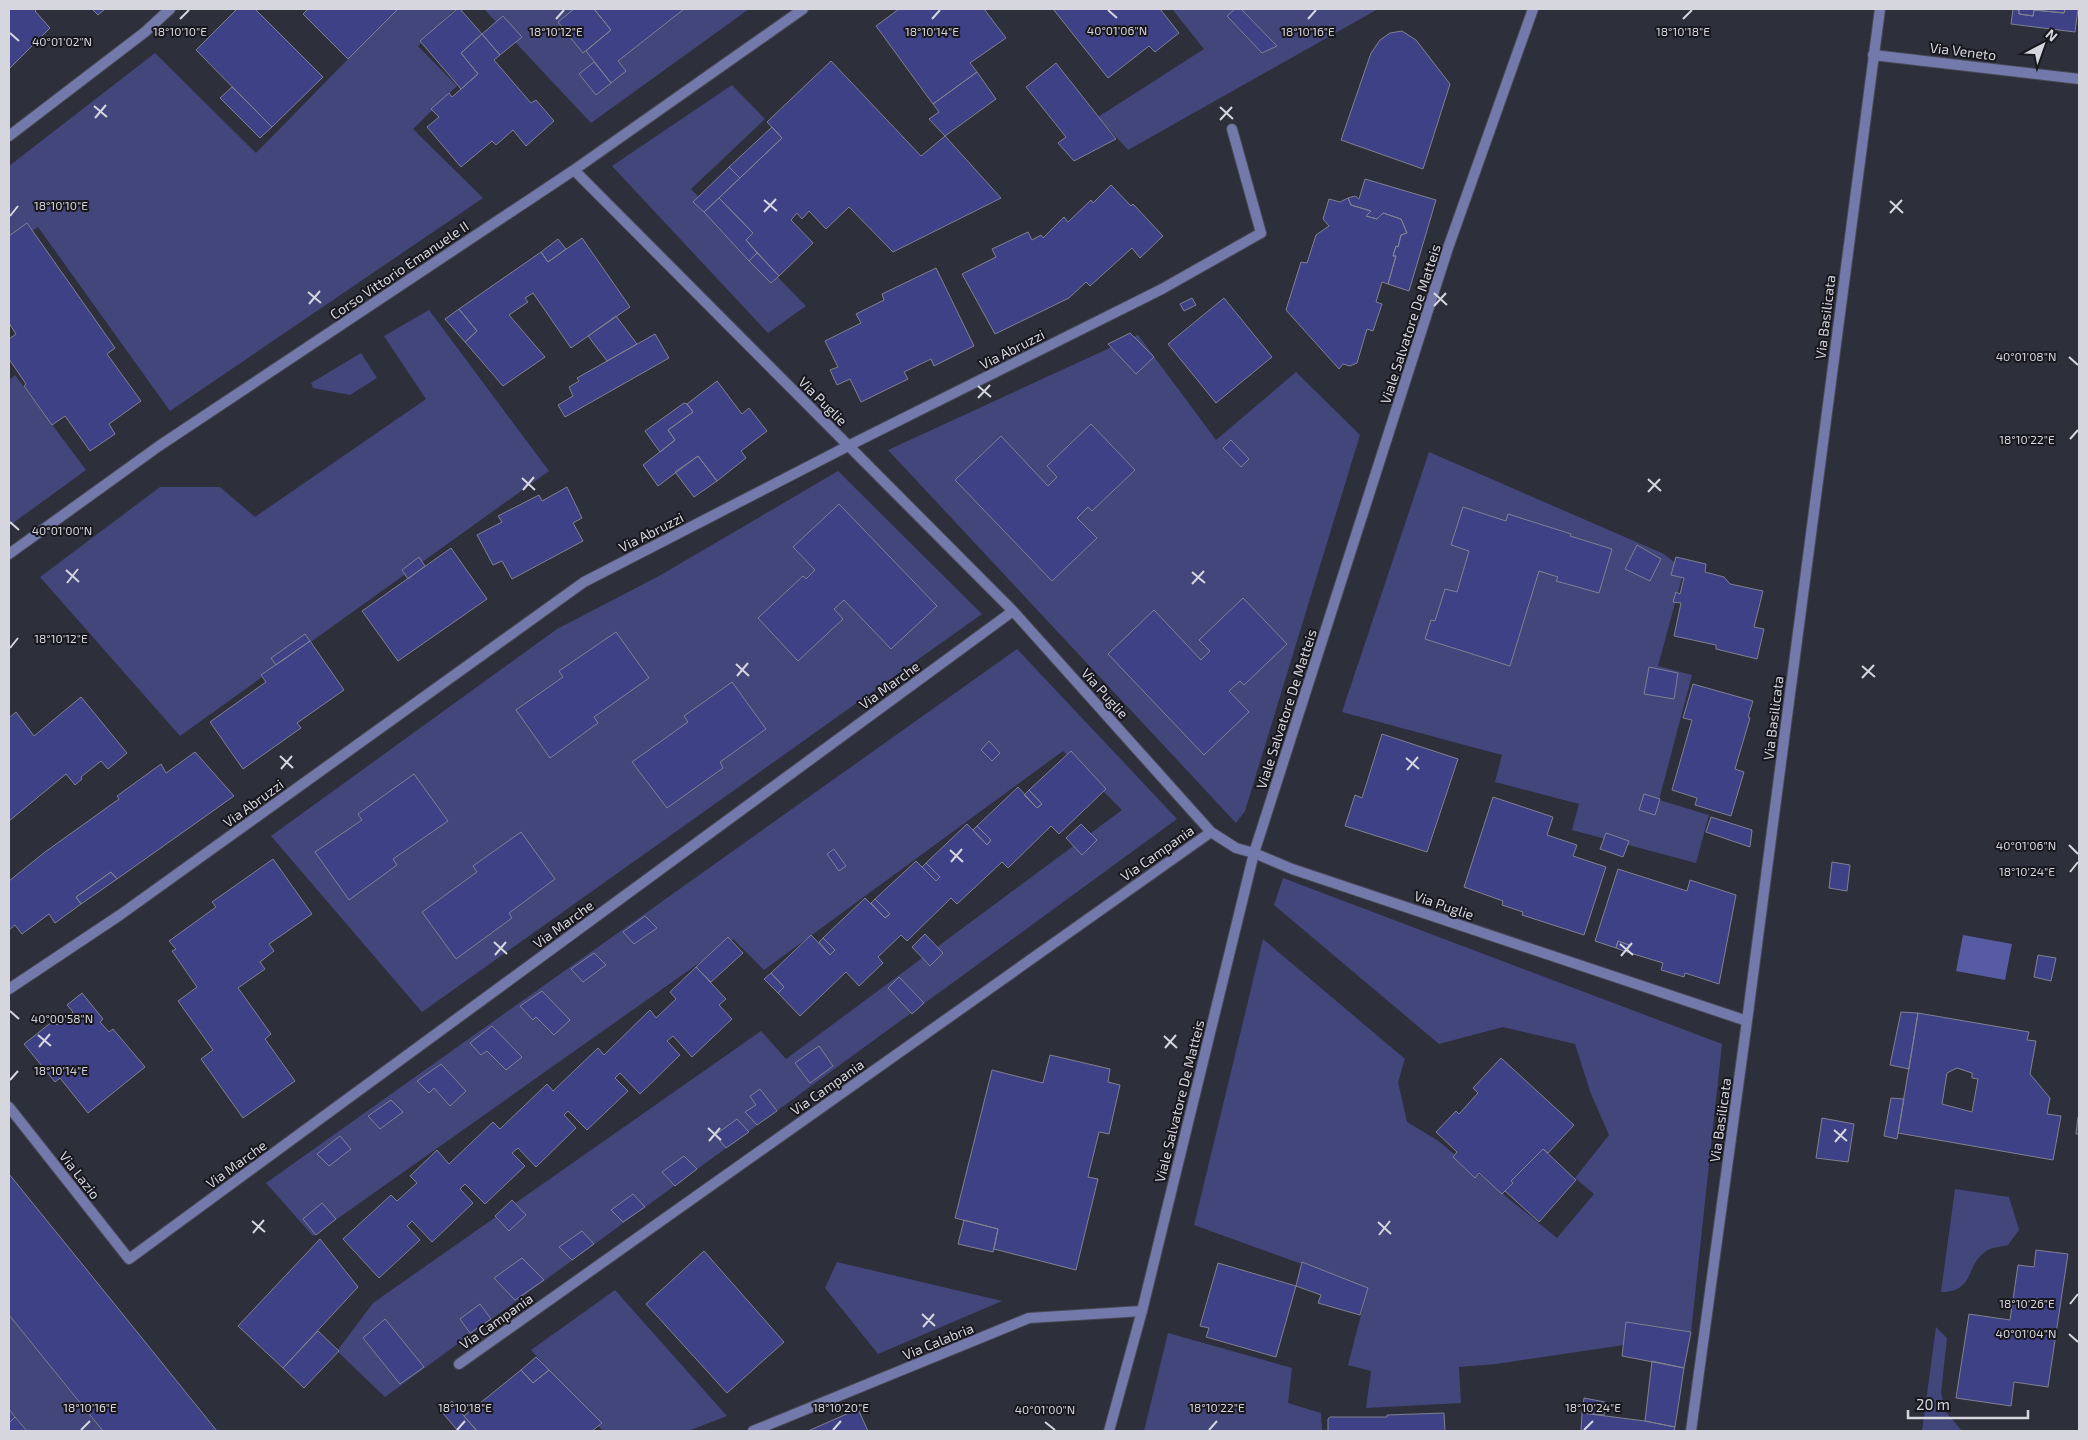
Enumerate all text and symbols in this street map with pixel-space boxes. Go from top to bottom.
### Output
north arrow [2018,20,2068,70]
text: 40°01'06"N [1087,23,1147,37]
text: 18°10'10"E [153,24,207,38]
text: 18°10'12"E [529,24,583,38]
text: 18°10'14"E [905,24,959,38]
text: 18°10'16"E [1281,24,1335,38]
text: 18°10'18"E [1656,24,1710,38]
text: N [2042,25,2061,45]
text: 40°01'02"N [32,34,92,48]
street label: Via Veneto [1929,38,1997,64]
text: 18°10'10"E [34,198,88,212]
street label: Corso Vittorio Emanuele II [326,217,472,323]
street label: Viale Salvatore De Matteis [1376,242,1444,406]
street label: Via Basilicata [1811,274,1839,360]
street label: Via Abruzzi [977,325,1047,373]
text: 40°01'08"N [1996,349,2056,363]
street label: Via Puglie [795,373,851,429]
text: 18°10'22"E [1999,432,2055,446]
street label: Via Abruzzi [616,508,686,556]
text: 40°01'00"N [32,523,92,537]
street label: Viale Salvatore De Matteis [1252,627,1320,791]
text: 18°10'12"E [34,631,88,645]
street label: Via Marche [855,657,923,713]
street label: Via Puglie [1078,664,1132,722]
street label: Via Basilicata [1759,675,1787,761]
street label: Via Abruzzi [219,775,287,831]
street label: Via Campania [1117,821,1197,885]
text: 40°01'06"N [1996,838,2056,852]
text: 18°10'24"E [1999,864,2055,878]
street label: Via Puglie [1412,887,1476,923]
street label: Via Marche [529,896,597,952]
text: 40°00'58"N [31,1011,93,1025]
street label: Viale Salvatore De Matteis [1151,1018,1207,1184]
street label: Via Campania [787,1055,867,1119]
text: 18°10'14"E [34,1063,88,1077]
street label: Via Basilicata [1706,1077,1734,1163]
street label: Via Marche [202,1136,270,1192]
street label: Via Lazio [56,1148,104,1202]
street label: Via Campania [456,1289,536,1353]
text: 18°10'26"E [1999,1296,2055,1310]
street label: Via Calabria [900,1319,976,1363]
text: 40°01'04"N [1996,1326,2056,1340]
scale bar [1908,1388,2028,1420]
text: 20 m [1916,1395,1950,1413]
text: 18°10'16"E [63,1400,117,1414]
text: 18°10'18"E [438,1400,492,1414]
text: 18°10'20"E [813,1400,869,1414]
text: 18°10'22"E [1189,1400,1245,1414]
text: 18°10'24"E [1565,1400,1621,1414]
text: 40°01'00"N [1015,1402,1075,1416]

